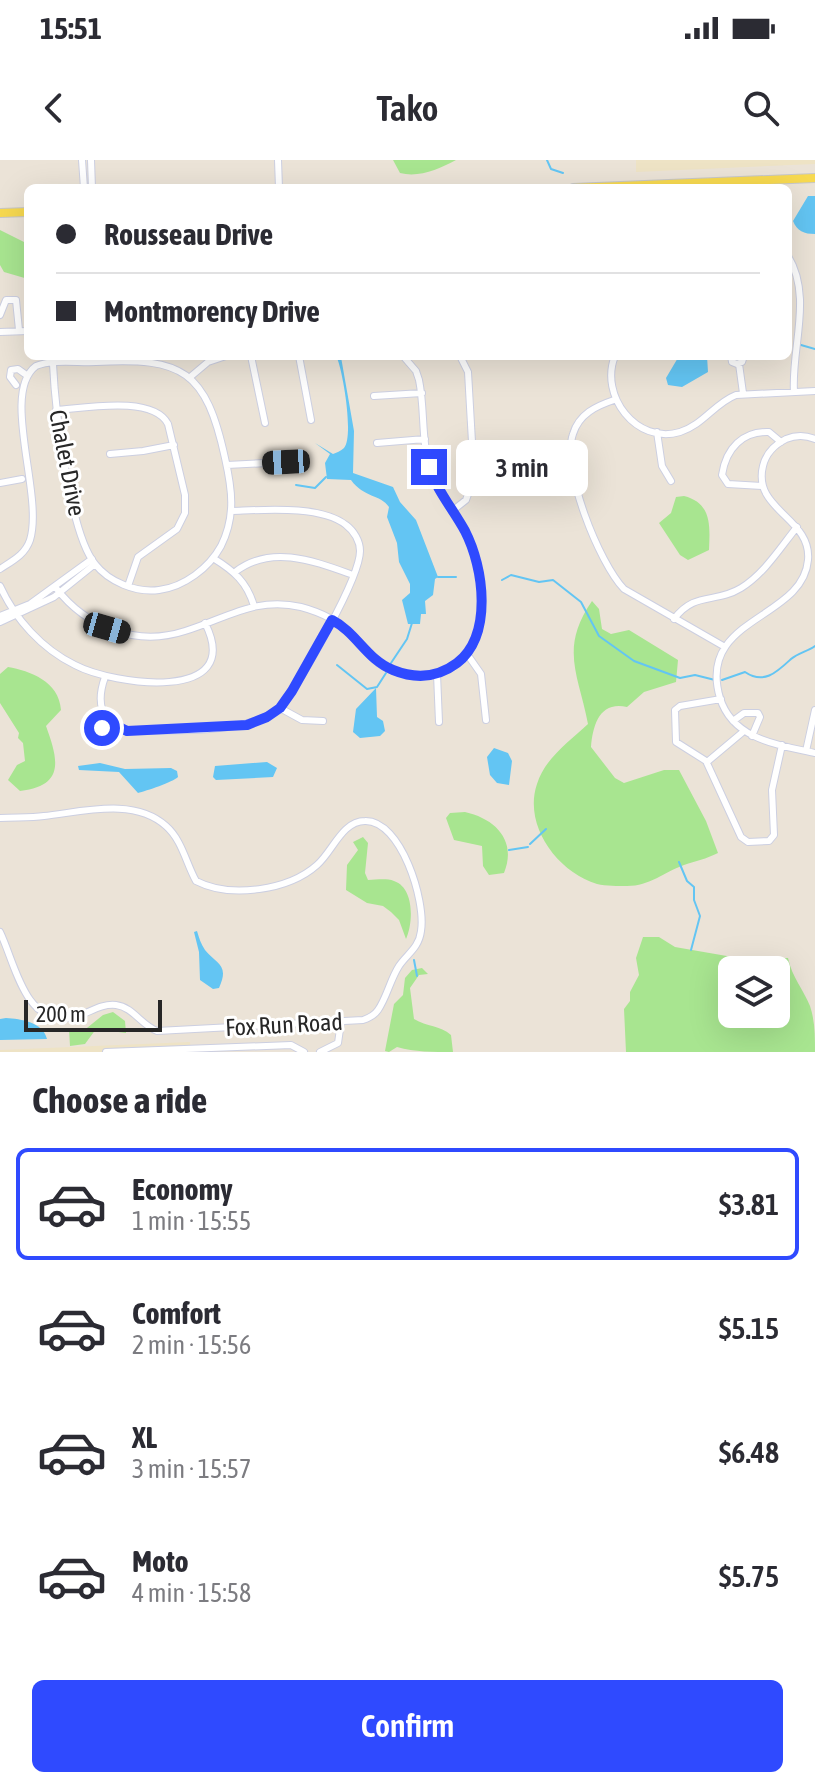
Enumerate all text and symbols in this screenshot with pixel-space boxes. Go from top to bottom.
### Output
text: 15:51 [40,11,102,45]
icon: back [32,86,76,130]
icon: search [739,86,783,130]
text: Tako [376,87,439,129]
text: Rousseau Drive [104,217,273,251]
text: Montmorency Drive [104,294,320,328]
street label: Chalet Drive [44,408,91,518]
callout: 3 min [457,439,589,495]
car [261,449,311,475]
route end [411,449,447,485]
text: 3 min [495,453,549,483]
car [81,610,133,646]
route start [84,710,120,746]
map controls [718,956,790,1028]
button: layers [718,956,790,1028]
scale bar [24,996,162,1032]
text: 200 m [36,1001,86,1027]
street label: Fox Run Road [225,1008,343,1041]
text: Choose a ride [32,1079,207,1121]
icon: car [36,1168,108,1240]
text: Economy [132,1172,233,1206]
text: $3.81 [719,1187,779,1221]
text: 1 min · 15:55 [132,1206,251,1236]
icon: car [36,1292,108,1364]
text: Comfort [132,1296,221,1330]
text: $5.15 [719,1311,779,1345]
text: 2 min · 15:56 [132,1330,251,1360]
icon: car [36,1416,108,1488]
text: XL [132,1420,157,1454]
text: $6.48 [719,1435,779,1469]
text: 3 min · 15:57 [132,1454,251,1484]
icon: car [36,1540,108,1612]
text: Moto [132,1544,189,1578]
text: $5.75 [719,1559,779,1593]
text: 4 min · 15:58 [132,1578,251,1608]
button: Confirm [32,1680,783,1772]

